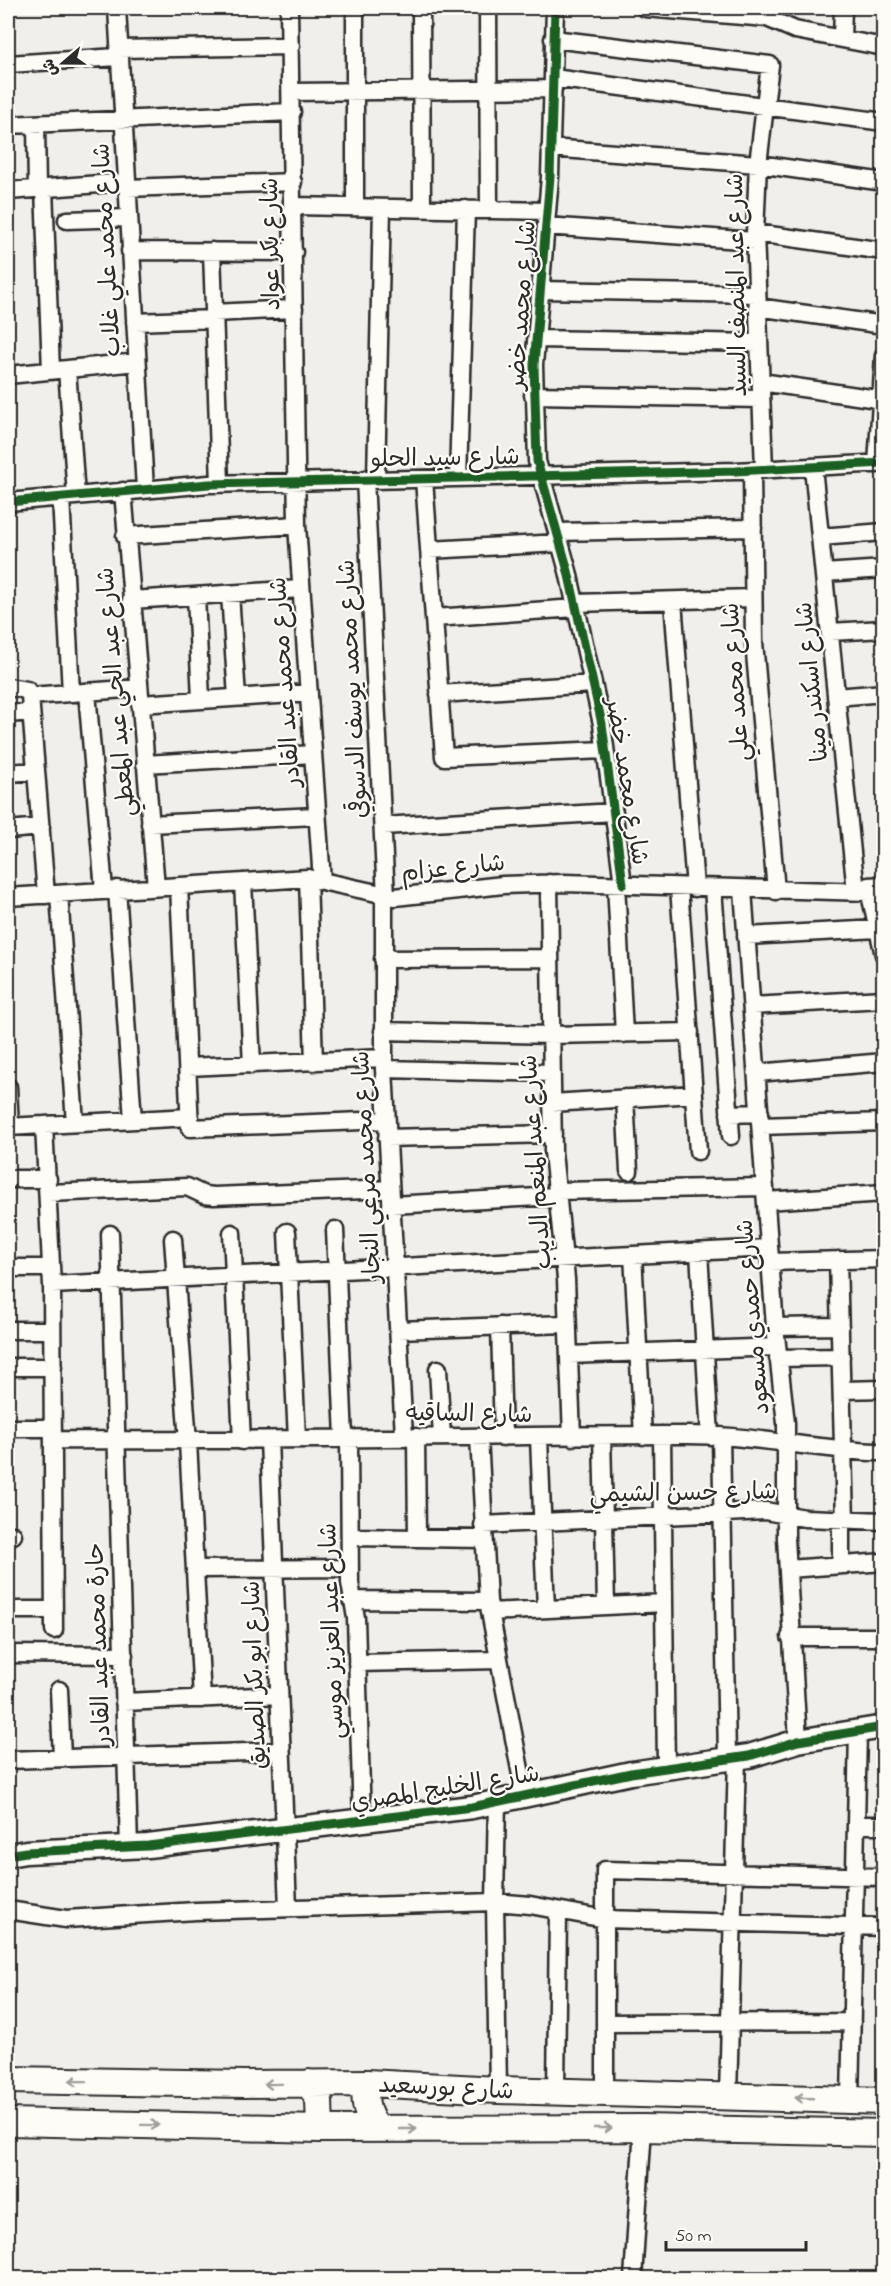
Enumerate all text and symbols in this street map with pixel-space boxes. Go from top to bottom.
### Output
north arrow [33,33,93,93]
text: ش [36,55,65,80]
street label: شارع محمد علي غلاب [85,142,133,358]
street label: شارع عبد المنصف السيد [719,173,758,397]
street label: شارع بكر عواد [254,177,291,311]
street label: شارع محمد خضر [500,219,547,393]
street label: شارع سيد الحلو [369,441,520,478]
street label: شارع محمد يوسف الدسوقي [329,558,379,819]
street label: شارع عبد الحي عبد المعطي [89,566,147,818]
street label: شارع محمد عبد القادر [262,576,311,790]
street label: شارع اسكندر مينا [788,600,839,764]
street label: شارع محمد علي [714,601,761,762]
street label: شارع محمد خضر [595,693,656,868]
street label: شارع عزام [400,847,507,892]
street label: شارع محمد مرعي النجار [345,1050,393,1286]
street label: شارع عبد المنعم الديب [513,1053,562,1270]
street label: شارع حمدي مسعود [729,1218,780,1416]
street label: شارع الساقيه [405,1397,533,1434]
street label: شارع حسن الشيمي [589,1475,777,1515]
street label: شارع عبد العزيز موسي [312,1522,356,1740]
street label: حارة محمد عبد القادر [79,1542,122,1748]
street label: شارع ابو بكر الصديق [236,1580,277,1770]
street label: شارع الخليج المصري [349,1757,542,1822]
street label: شارع بورسعيد [377,2068,514,2111]
one-way arrow [69,2075,89,2087]
one-way arrow [264,2078,284,2089]
one-way arrow [795,2093,815,2104]
one-way arrow [139,2119,159,2131]
one-way arrow [592,2122,612,2134]
one-way arrow [397,2123,417,2135]
scale bar [666,2214,806,2252]
text: 50 m [675,2224,712,2250]

